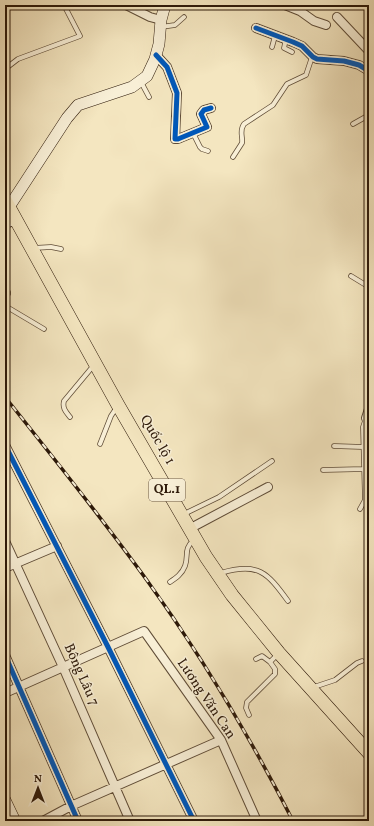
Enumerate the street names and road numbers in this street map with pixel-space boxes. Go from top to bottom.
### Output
street label: Quốc lộ 1 [135,412,179,468]
road number: QL.1 [149,479,185,501]
street label: Bông Lâu 7 [59,641,103,710]
street label: Lương Văn Can [172,655,240,743]

